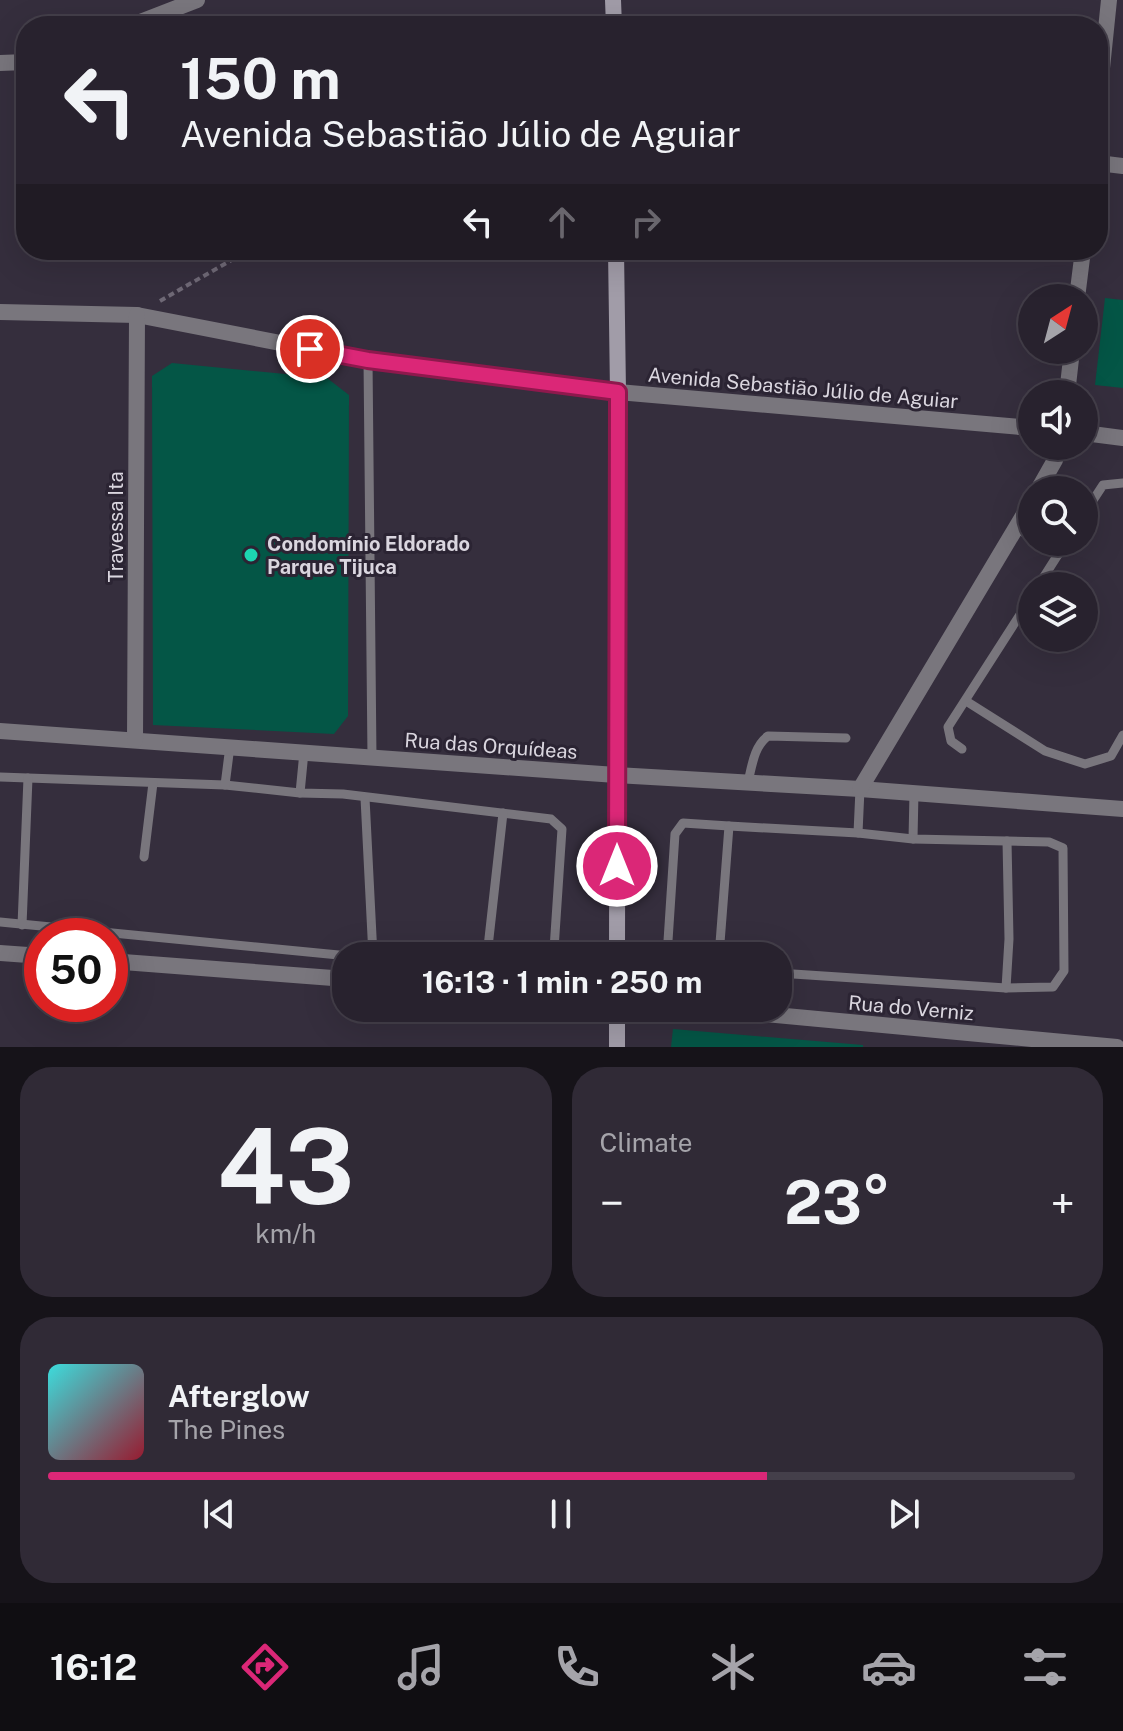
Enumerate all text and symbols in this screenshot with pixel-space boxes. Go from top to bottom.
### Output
text: 150 m [180,46,341,112]
icon: left [48,48,152,152]
text: Avenida Sebastião Júlio de Aguiar [180,113,741,155]
icon: left [456,200,500,244]
icon: ahead [540,200,584,244]
icon: right [624,200,668,244]
north arrow [1018,284,1098,364]
map controls [1018,284,1098,652]
pin [276,315,344,383]
icon: arrive [288,327,332,371]
street label: Avenida Sebastião Júlio de Aguiar [647,362,959,414]
button: sound [1018,380,1098,460]
street label: Travessa Ita [104,471,128,583]
button: search [1018,476,1098,556]
place label: Condomínio Eldorado Parque Tijuca [267,532,470,579]
marker: Condomínio Eldorado Parque Tijuca [242,546,260,564]
button: layers [1018,572,1098,652]
street label: Rua das Orquídeas [404,728,578,764]
position arrow [575,824,659,908]
speed limit sign: 50 [24,918,128,1022]
text: 16:13 · 1 min · 250 m [422,964,702,1000]
street label: Rua do Verniz [847,991,975,1025]
text: 43 [217,1105,354,1227]
text: Climate [600,1127,693,1158]
text: 23° [784,1167,890,1238]
text: − [600,1177,624,1229]
text: + [1051,1177,1075,1229]
text: km/h [255,1218,316,1249]
text: Afterglow [168,1378,310,1414]
text: The Pines [168,1414,285,1445]
icon: previous [197,1492,241,1536]
icon: pause [539,1492,583,1536]
icon: next [882,1492,926,1536]
icon: directions [237,1639,293,1695]
icon: music [393,1639,449,1695]
icon: phone [549,1639,605,1695]
icon: climate [705,1639,761,1695]
icon: car [861,1639,917,1695]
icon: filters [1017,1639,1073,1695]
text: 16:12 [50,1646,137,1688]

